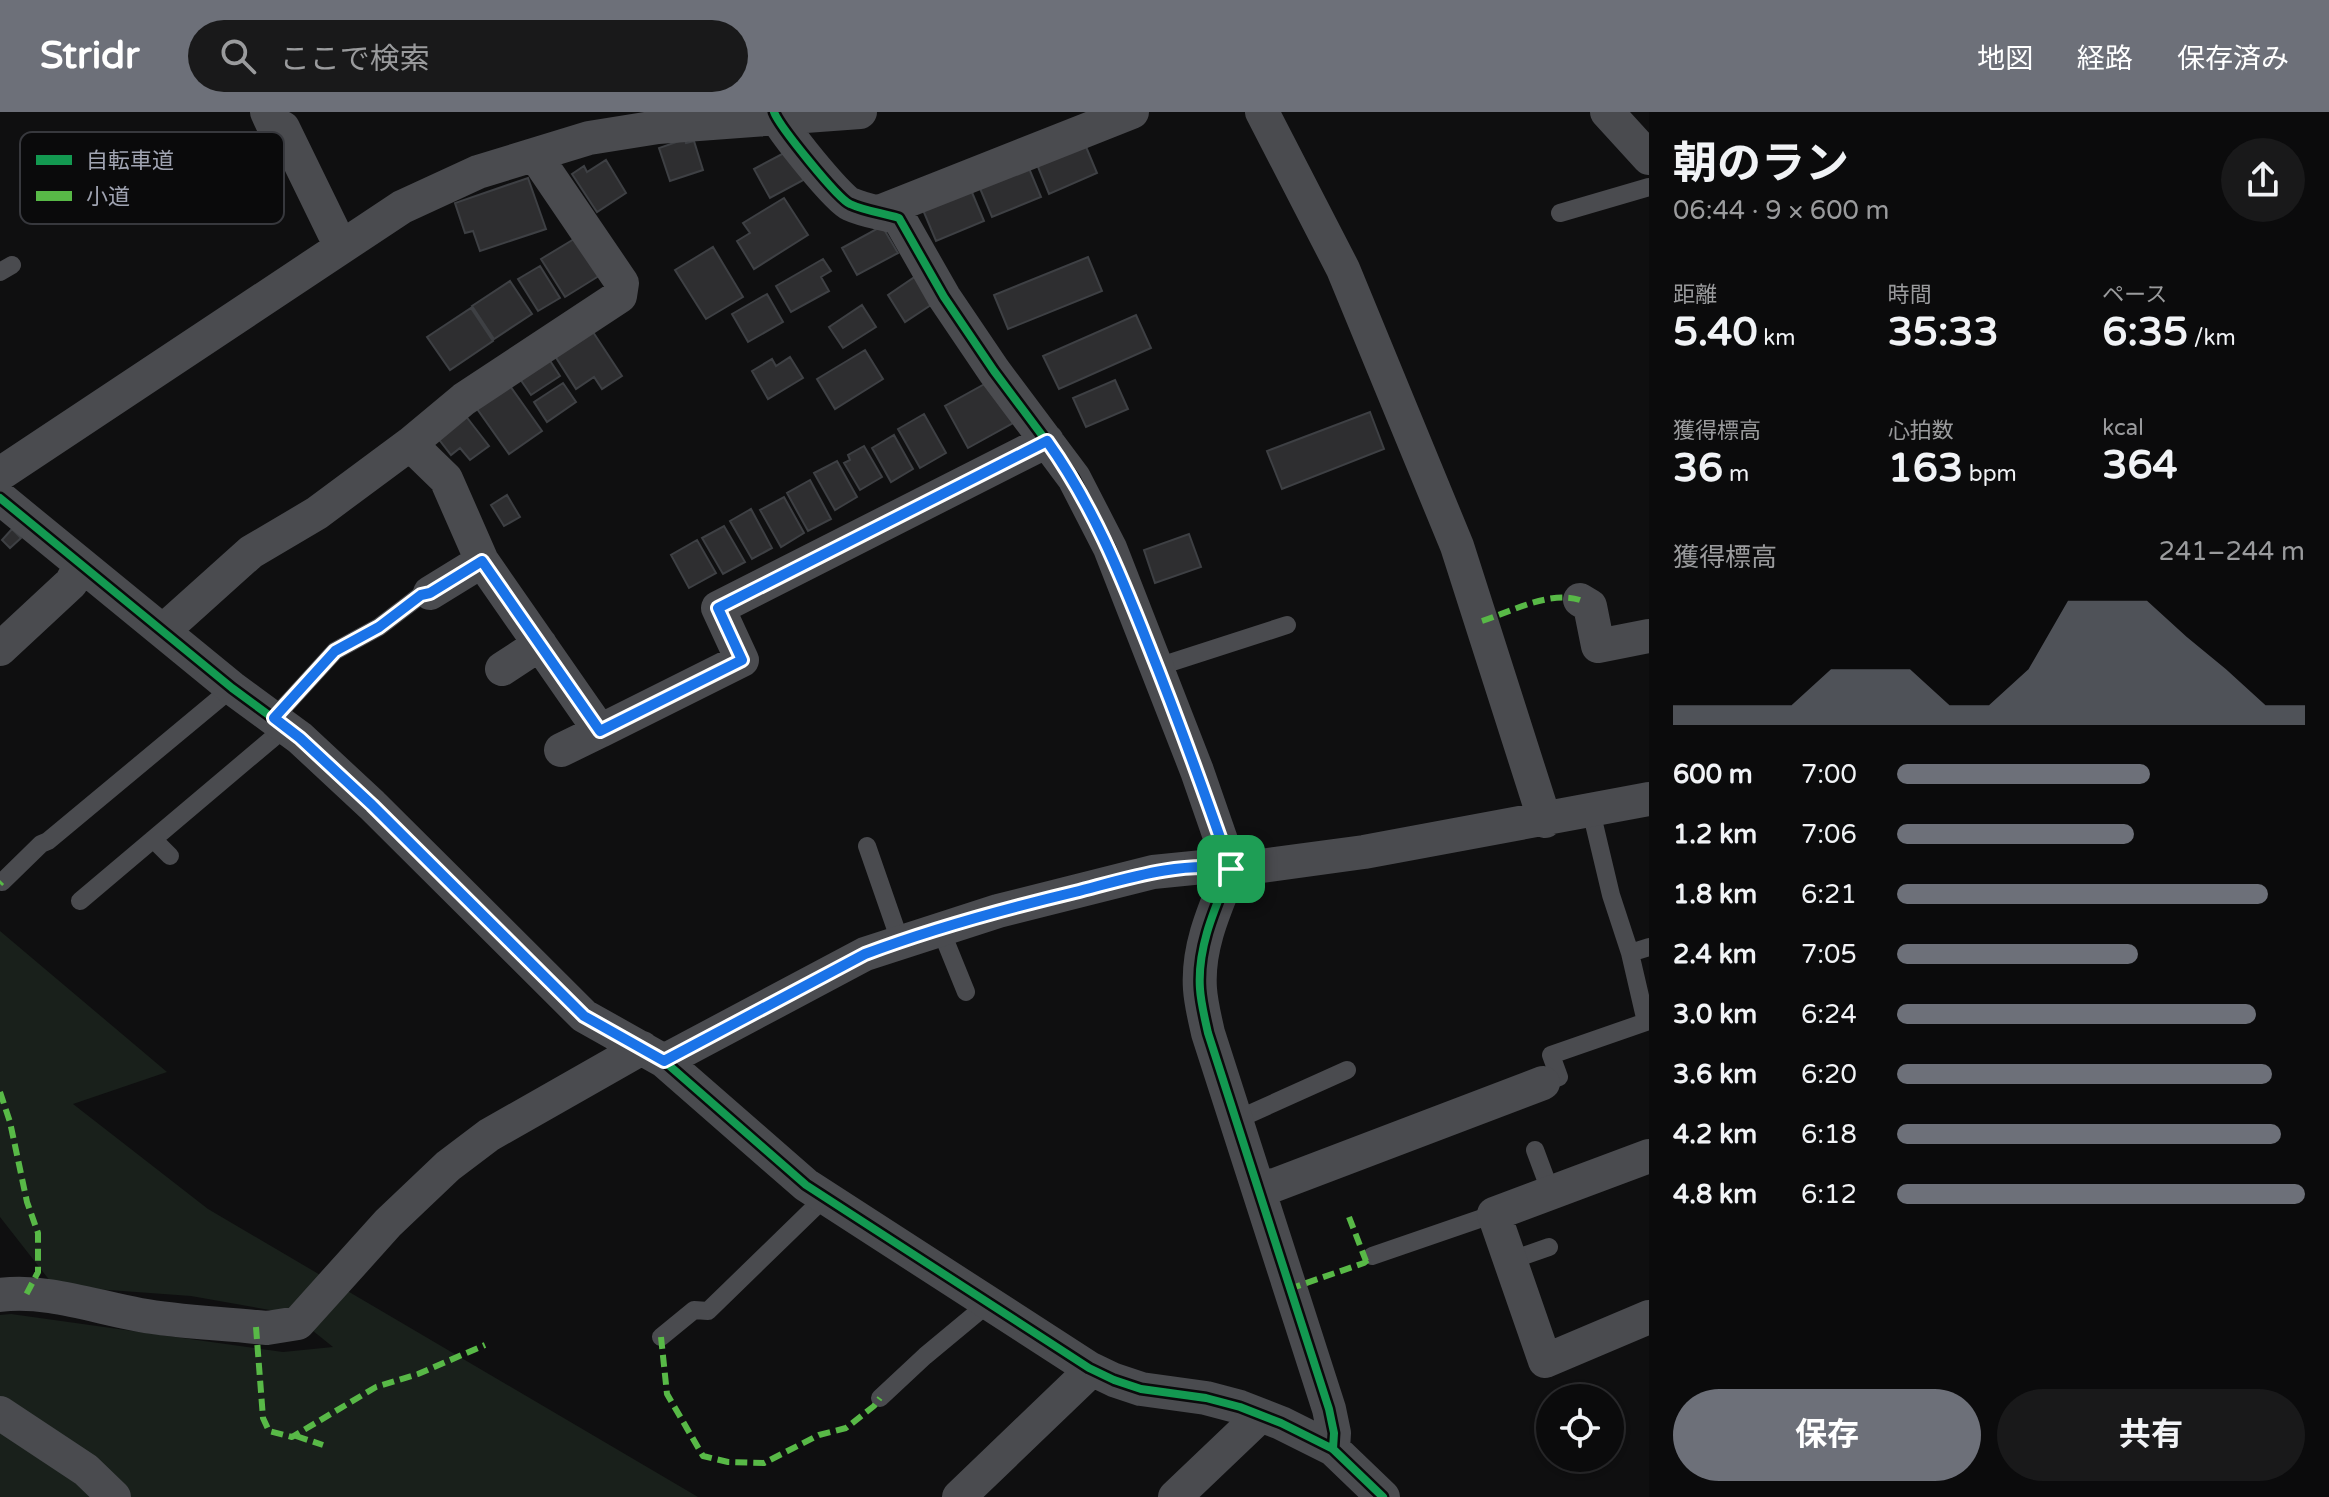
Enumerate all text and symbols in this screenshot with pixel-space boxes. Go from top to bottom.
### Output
search box [188,20,748,92]
text: Stridr [40,33,140,79]
icon: search [216,34,260,78]
text: ここで検索 [280,41,430,78]
text: 地図 [1977,42,2033,76]
text: 経路 [2077,42,2133,76]
text: 保存済み [2177,42,2289,76]
legend [20,132,284,224]
text: 朝のラン [1673,138,1849,191]
button: share [2221,138,2305,222]
text: 自転車道 [86,148,174,174]
text: 小道 [86,184,130,210]
text: 06:44 · 9 × 600 m [1673,195,1889,226]
text: 距離 [1673,282,1717,308]
text: 時間 [1888,282,1932,308]
text: ペース [2102,282,2167,308]
text: 5.40 [1673,308,1758,356]
text: 35:33 [1888,308,1999,356]
text: 6:35 [2102,308,2188,356]
text: km [1758,325,1795,351]
text: /km [2188,325,2236,351]
text: kcal [2102,415,2144,441]
text: 獲得標高 [1673,418,1761,444]
text: 心拍数 [1888,418,1954,444]
text: 364 [2102,441,2178,489]
text: 36 [1673,444,1723,492]
text: 163 [1888,444,1963,492]
text: m [1723,461,1749,487]
text: bpm [1963,461,2017,487]
text: 241–244 m [2159,536,2305,567]
text: 獲得標高 [1673,542,1777,573]
text: 600 m [1673,759,1753,790]
text: 7:00 [1801,759,1857,790]
text: 1.2 km [1673,819,1757,850]
text: 7:06 [1801,819,1857,850]
pin [1197,835,1265,903]
icon: arrive [1209,847,1253,891]
text: 1.8 km [1673,879,1757,910]
text: 6:21 [1801,879,1857,910]
text: 2.4 km [1673,939,1757,970]
text: 7:05 [1801,939,1857,970]
text: 3.0 km [1673,999,1757,1030]
text: 6:24 [1801,999,1857,1030]
text: 3.6 km [1673,1059,1757,1090]
text: 6:20 [1801,1059,1857,1090]
text: 4.2 km [1673,1119,1757,1150]
text: 6:18 [1801,1119,1857,1150]
text: 4.8 km [1673,1179,1757,1210]
text: 6:12 [1801,1179,1857,1210]
map controls [1536,1384,1624,1472]
button: locate [1536,1384,1624,1472]
button: 保存 [1673,1389,1981,1481]
button: 共有 [1997,1389,2305,1481]

